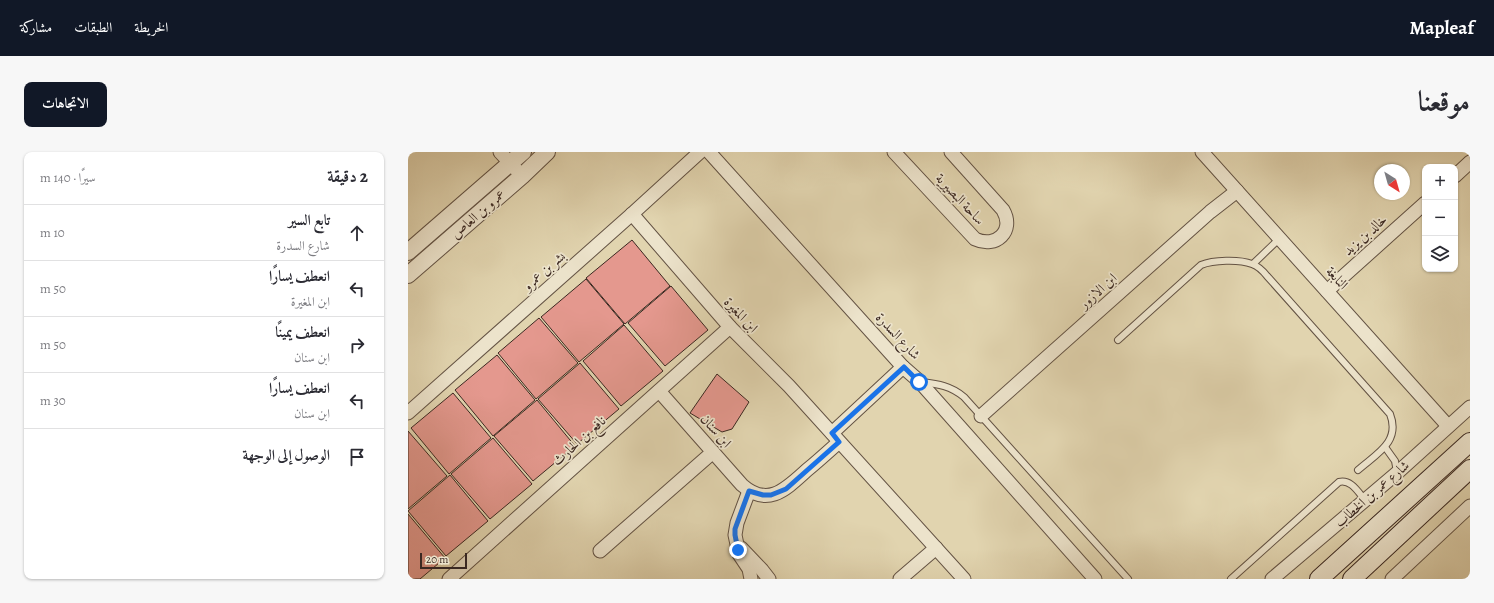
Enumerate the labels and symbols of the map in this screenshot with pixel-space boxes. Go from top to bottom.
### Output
north arrow [1374,164,1410,200]
street label: ساحة البصيرية [931,169,989,229]
street label: عمرو بن العاص [446,185,510,243]
street label: خالد بن يزيد [1339,210,1391,260]
street label: بشر بن عمرو [517,247,569,297]
street label: النابغة [1322,262,1352,294]
street label: ابن الازور [1073,269,1121,314]
street label: ابن المغيرة [720,293,762,337]
street label: شارع السدرة [870,308,925,365]
route start [910,373,928,391]
street label: ابن سنان [696,410,736,452]
street label: نافع بن الحارث [548,411,613,473]
street label: شارع عمر بن الخطاب [1330,456,1415,533]
route end [729,541,747,559]
scale bar [420,551,467,570]

